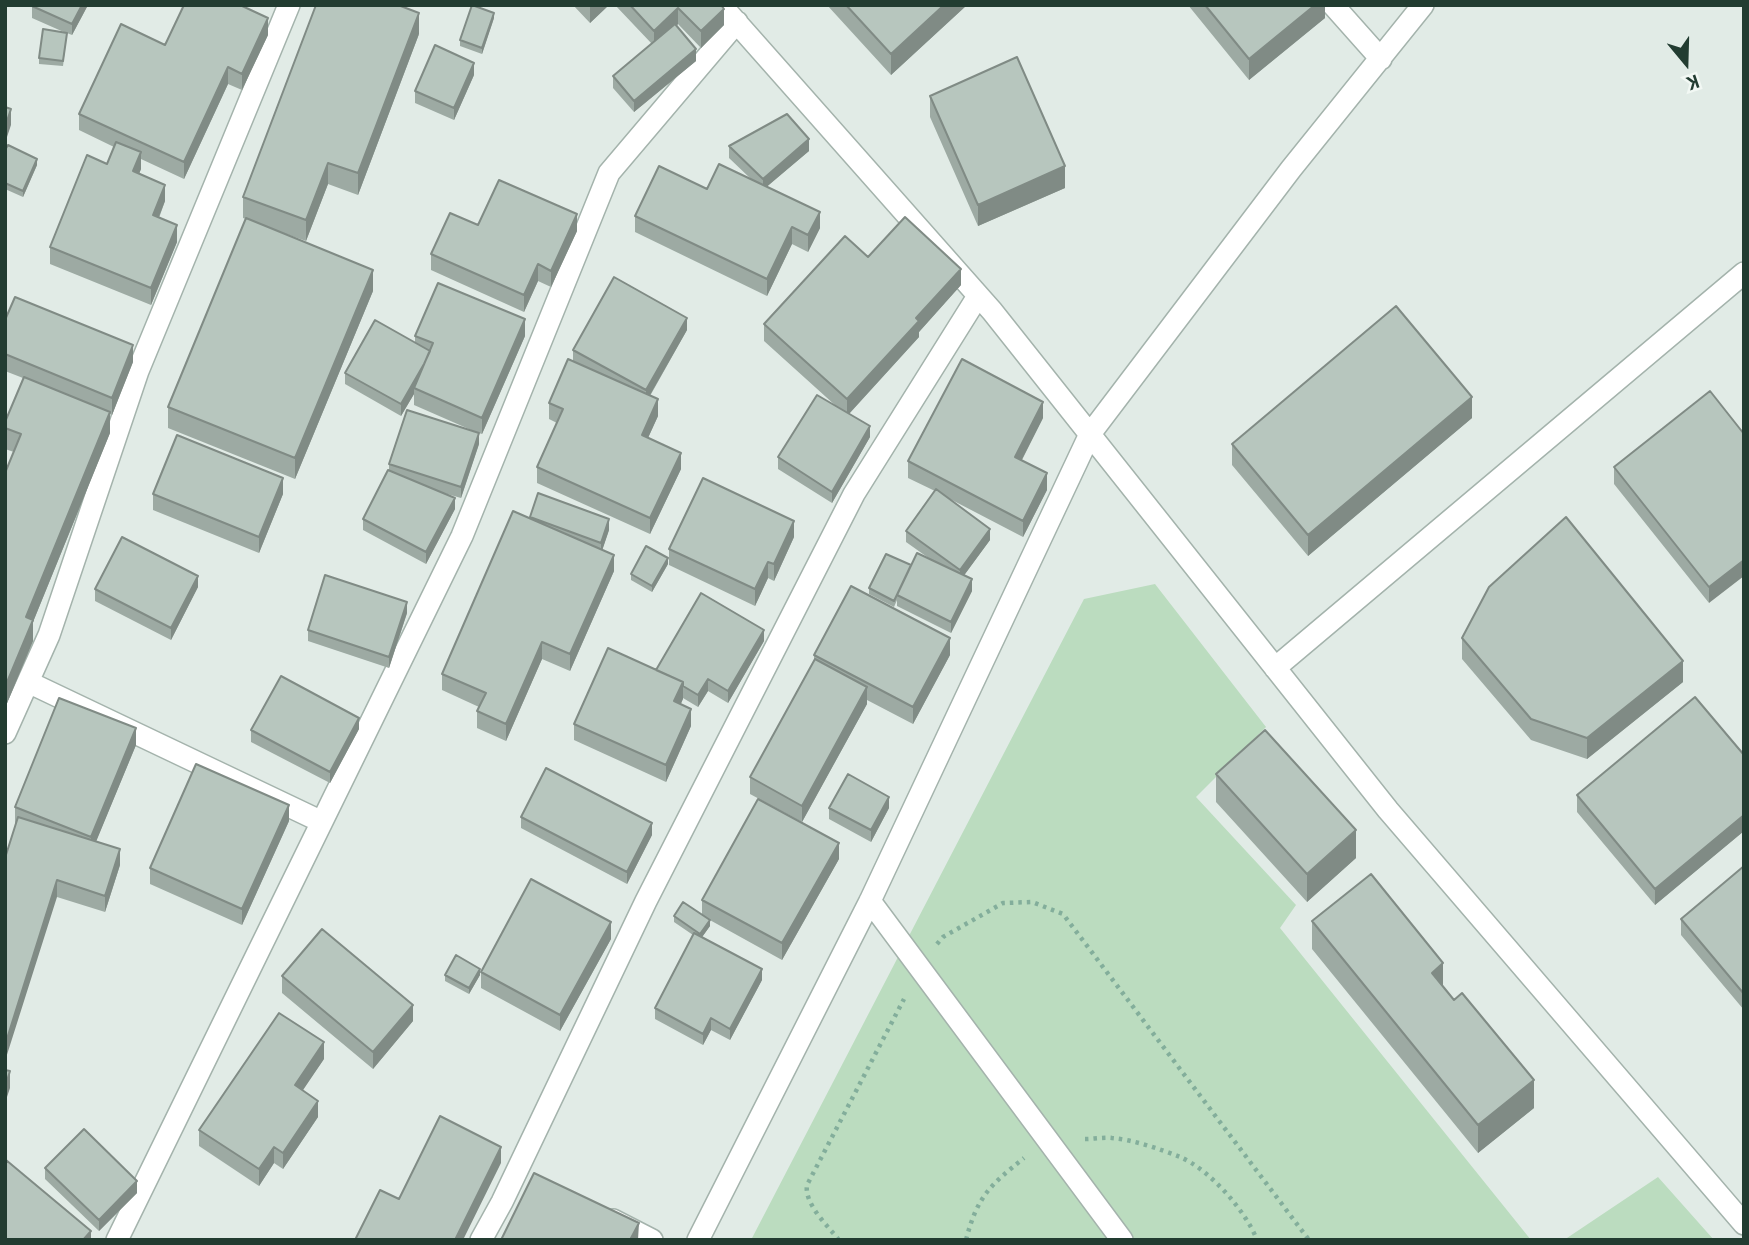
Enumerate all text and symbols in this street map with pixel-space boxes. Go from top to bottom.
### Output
north arrow [1651,28,1721,98]
text: K [1683,70,1702,96]

